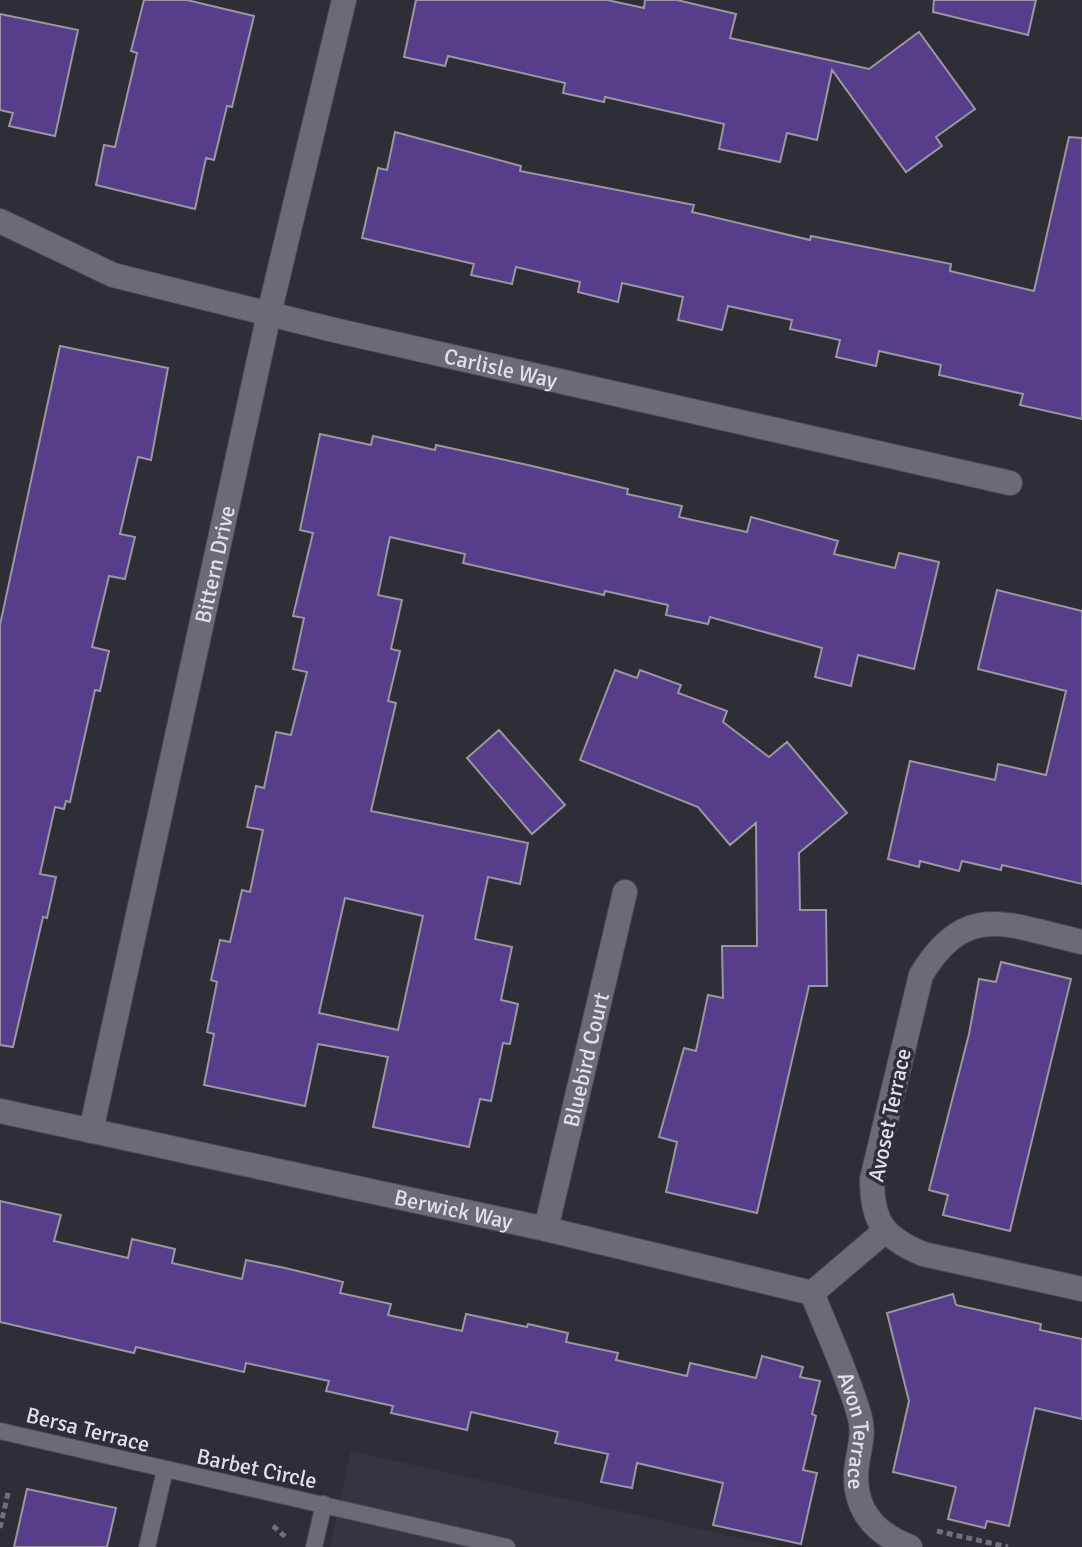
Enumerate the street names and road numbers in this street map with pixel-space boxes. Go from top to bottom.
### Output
street label: Carlisle Way [441,342,561,394]
street label: Bittern Drive [189,503,241,626]
street label: Bluebird Court [557,989,615,1130]
street label: Avoset Terrace [862,1046,917,1184]
street label: Berwick Way [392,1184,516,1236]
street label: Avon Terrace [832,1368,875,1491]
street label: Bersa Terrace [23,1401,152,1458]
street label: Barbet Circle [194,1443,319,1494]

